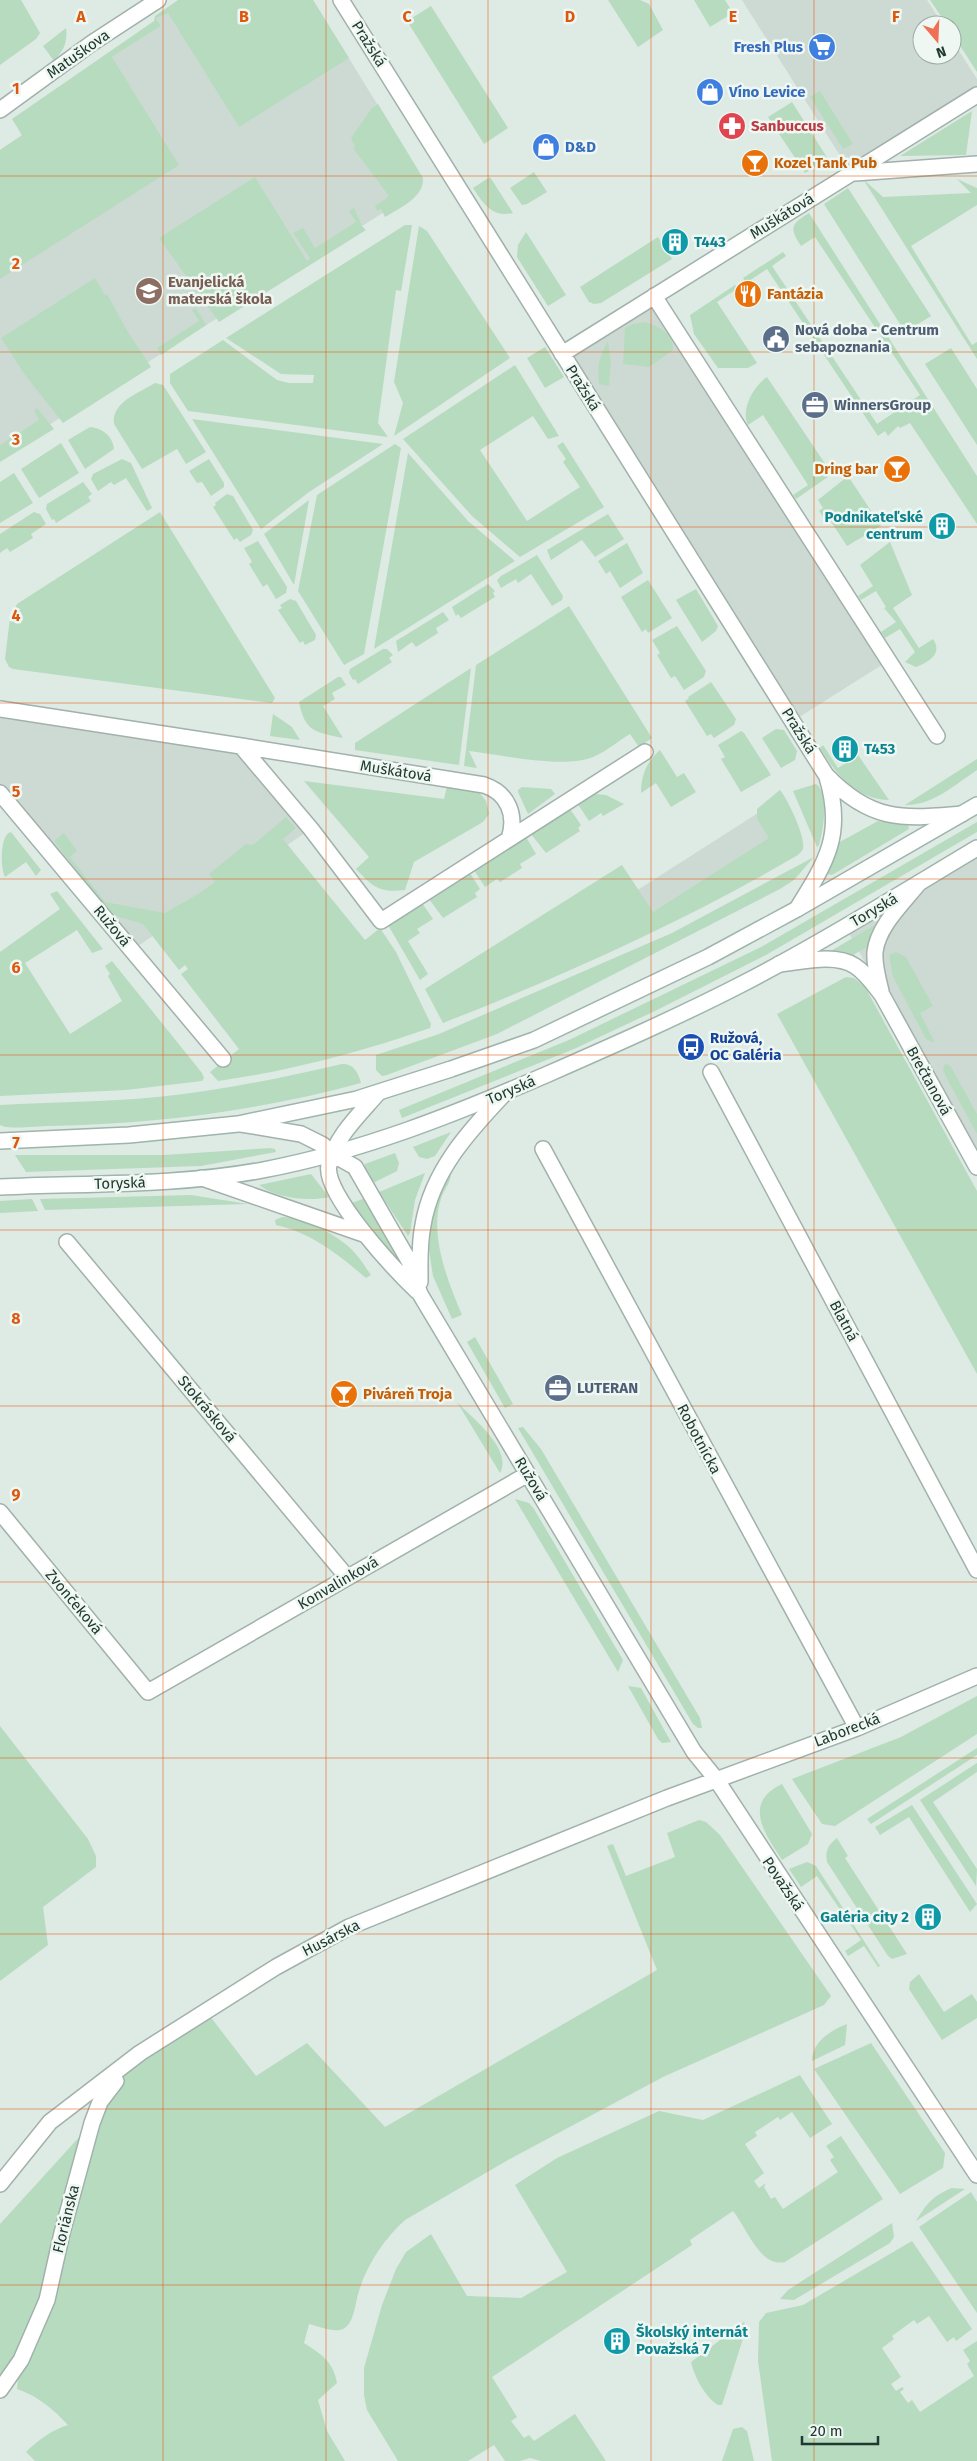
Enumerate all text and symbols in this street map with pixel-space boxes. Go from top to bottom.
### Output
text: A [75,7,86,26]
text: B [239,7,249,26]
text: C [402,7,412,26]
text: D [565,7,575,26]
text: E [729,7,737,26]
text: F [892,7,900,26]
north arrow [912,15,962,65]
street label: Pražská [348,18,390,70]
street label: Matuškova [43,26,113,82]
supermarket icon: Fresh Plus [807,32,837,62]
place label: Fresh Plus [734,38,803,56]
text: N [934,42,948,61]
shop icon: Víno Levice [695,77,725,107]
text: 1 [12,79,20,98]
place label: Víno Levice [728,83,805,101]
pharmacy icon: Sanbuccus [717,111,747,141]
place label: Sanbuccus [751,117,824,135]
shop icon: D&D [531,132,561,162]
place label: D&D [565,138,596,156]
bar icon: Kozel Tank Pub [740,148,770,178]
place label: Kozel Tank Pub [774,154,877,172]
street label: Muškátová [747,189,817,243]
building icon: T443 [660,227,690,257]
place label: T443 [694,233,726,251]
text: 2 [12,254,20,273]
place label: Evanjelická materská škola [168,273,272,308]
school or university icon: Evanjelická materská škola [134,276,164,306]
restaurant icon: Fantázia [733,279,763,309]
place label: Fantázia [767,285,823,303]
place label: Nová doba - Centrum sebapoznania [795,321,939,356]
public building icon: Nová doba - Centrum sebapoznania [761,324,791,354]
street label: Pražská [562,362,604,414]
office icon: WinnersGroup [800,390,830,420]
place label: WinnersGroup [834,396,931,414]
text: 3 [11,430,20,449]
bar icon: Dring bar [882,454,912,484]
place label: Dring bar [814,460,879,478]
place label: Podnikateľské centrum [825,508,923,543]
building icon: Podnikateľské centrum [927,511,957,541]
text: 4 [11,606,21,625]
street label: Pražská [778,705,820,757]
building icon: T453 [830,734,860,764]
place label: T453 [864,740,896,758]
street label: Muškátová [359,756,433,786]
text: 5 [12,782,21,801]
street label: Toryská [847,889,901,931]
street label: Ružová [90,902,134,950]
text: 6 [11,958,21,977]
place label: Ružová, OC Galéria [710,1029,781,1064]
bus stop icon: Ružová, OC Galéria [676,1032,706,1062]
street label: Brečtanová [903,1043,955,1119]
street label: Toryská [484,1072,538,1108]
text: 7 [12,1133,20,1152]
street label: Toryská [94,1173,146,1193]
street label: Blatná [826,1297,862,1345]
text: 8 [11,1309,21,1328]
street label: Stokrásková [174,1372,240,1446]
office icon: LUTERAN [543,1373,573,1403]
bar icon: Piváreň Troja [329,1379,359,1409]
place label: LUTERAN [577,1379,638,1397]
place label: Piváreň Troja [363,1385,452,1403]
street label: Robotnícka [673,1401,725,1477]
street label: Ružová [511,1454,551,1504]
text: 9 [12,1485,21,1504]
street label: Konvalinková [294,1553,382,1613]
street label: Zvončeková [42,1566,106,1638]
street label: Laborecká [811,1709,883,1751]
street label: Považská [758,1854,808,1914]
building icon: Galéria city 2 [913,1902,943,1932]
place label: Galéria city 2 [820,1908,909,1926]
street label: Husárska [299,1916,363,1960]
street label: Floriánska [49,2183,83,2255]
place label: Školský internát Považská 7 [636,2323,748,2358]
building icon: Školský internát Považská 7 [602,2326,632,2356]
scale bar [802,2414,878,2446]
text: 20 m [810,2422,843,2440]

